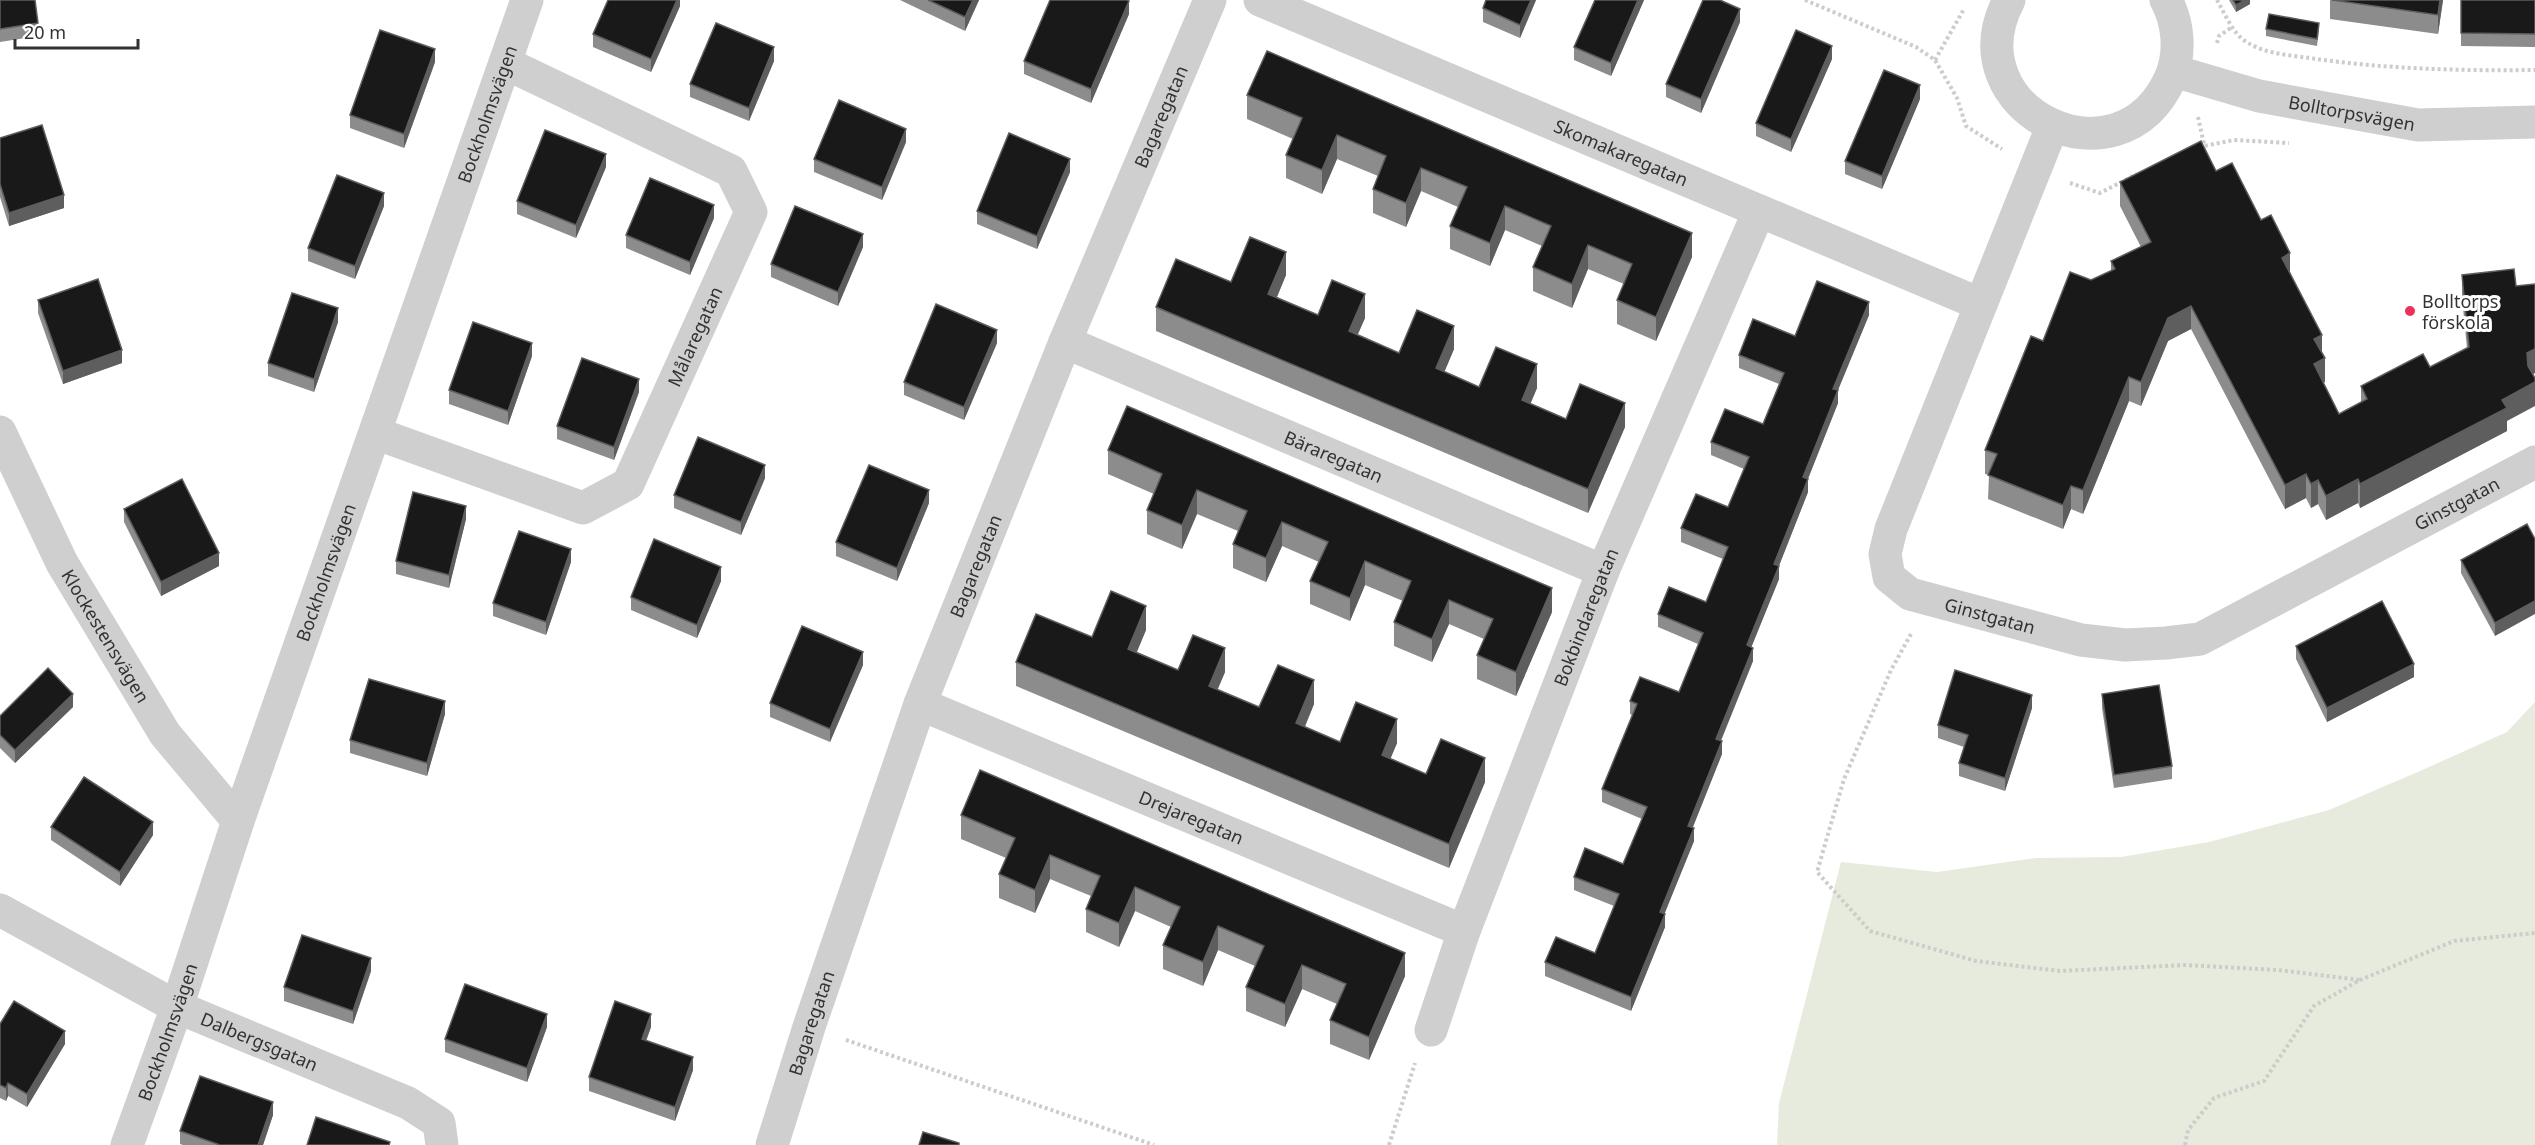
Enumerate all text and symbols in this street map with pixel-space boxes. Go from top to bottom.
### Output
scale bar [15,12,138,50]
text: 20 m [24,20,66,44]
street label: Bockholmsvägen [452,42,522,186]
street label: Bagaregatan [1128,62,1193,172]
street label: Bolltorpsvägen [2287,90,2417,136]
street label: Skomakaregatan [1550,114,1692,191]
street label: Målaregatan [662,283,728,390]
place label: Bolltorps förskola [2422,289,2498,334]
marker: Bolltorps förskola [2403,304,2417,318]
street label: Bäraregatan [1281,425,1387,488]
street label: Ginstgatan [2410,471,2503,536]
street label: Bockholmsvägen [290,500,361,645]
street label: Bagaregatan [944,511,1007,621]
street label: Bokbindaregatan [1548,544,1624,690]
street label: Klockestensvägen [56,565,155,707]
street label: Ginstgatan [1942,592,2038,639]
street label: Drejaregatan [1135,785,1247,850]
street label: Bockholmsvägen [132,960,203,1104]
street label: Bagaregatan [783,967,839,1079]
street label: Dalbergsgatan [197,1006,322,1076]

